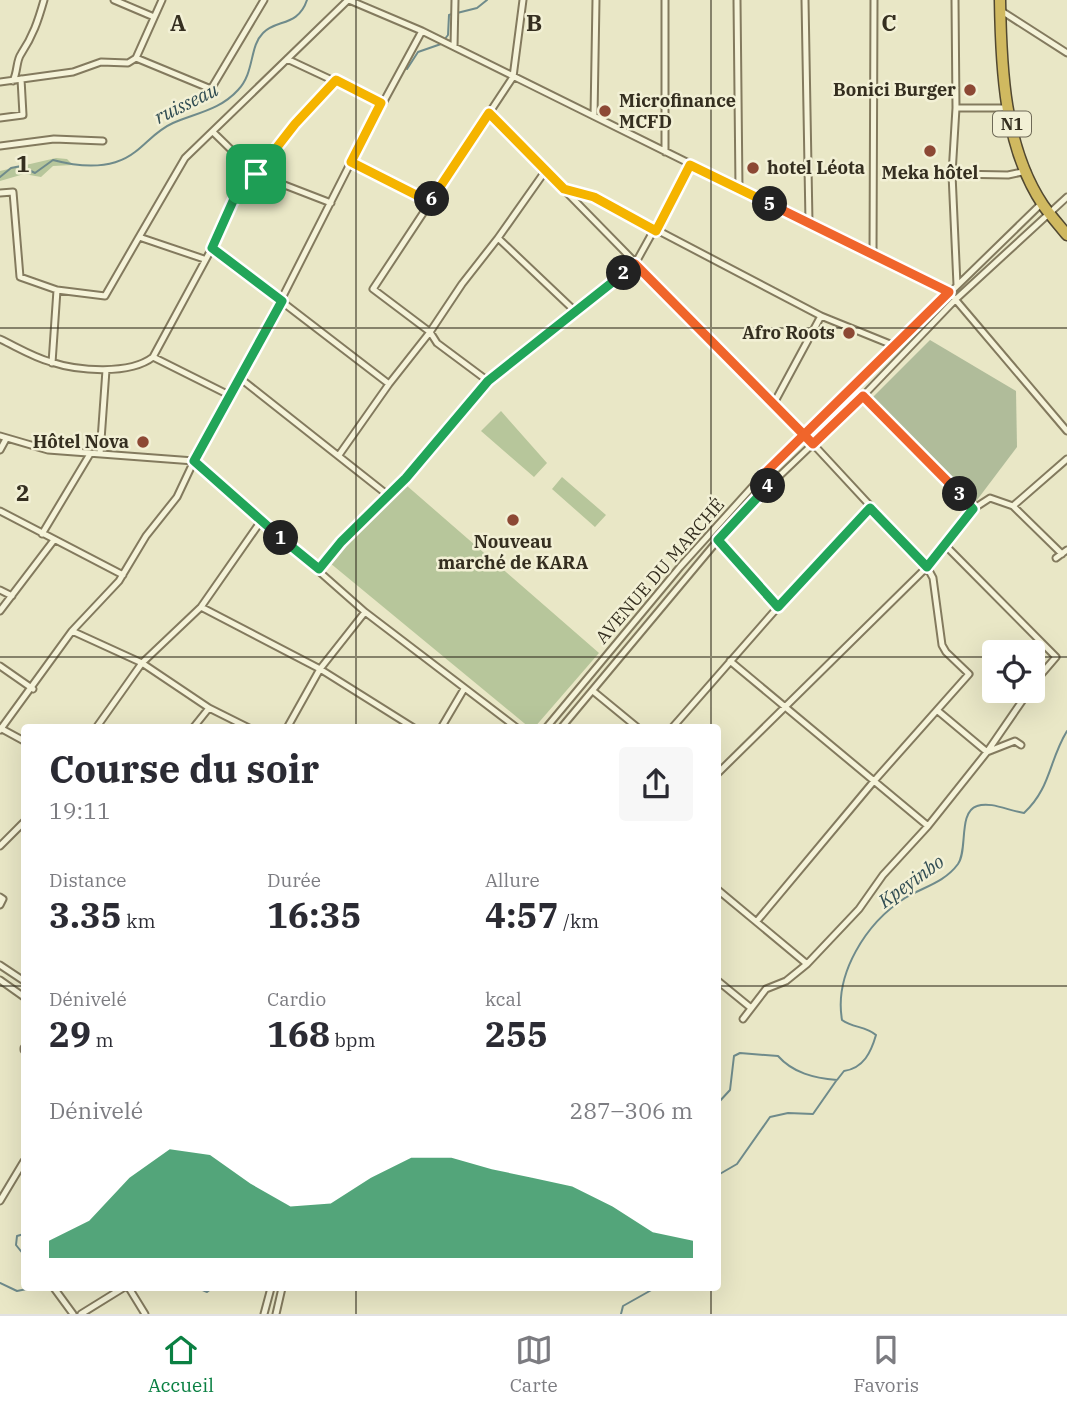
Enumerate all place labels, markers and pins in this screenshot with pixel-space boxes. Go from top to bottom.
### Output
place label: Bonici Burger [833,78,956,101]
marker: Bonici Burger [962,82,978,98]
place label: Microfinance MCFD [619,89,736,133]
marker: Microfinance MCFD [597,103,613,119]
marker: Meka hôtel [922,143,938,159]
pin [226,144,286,204]
place label: hotel Léota [767,156,865,179]
marker: hotel Léota [745,160,761,176]
place label: Meka hôtel [882,161,979,184]
pin: 6 [414,182,450,216]
pin: 5 [752,186,788,222]
pin: 2 [606,256,642,290]
place label: Afro Roots [742,321,835,344]
marker: Afro Roots [841,325,857,341]
place label: Hôtel Nova [33,430,129,453]
marker: Hôtel Nova [135,434,151,450]
pin: 4 [750,468,786,504]
pin: 3 [942,476,978,512]
marker: Nouveau marché de KARA [505,512,521,528]
pin: 1 [264,520,298,556]
place label: Nouveau marché de KARA [438,530,589,574]

